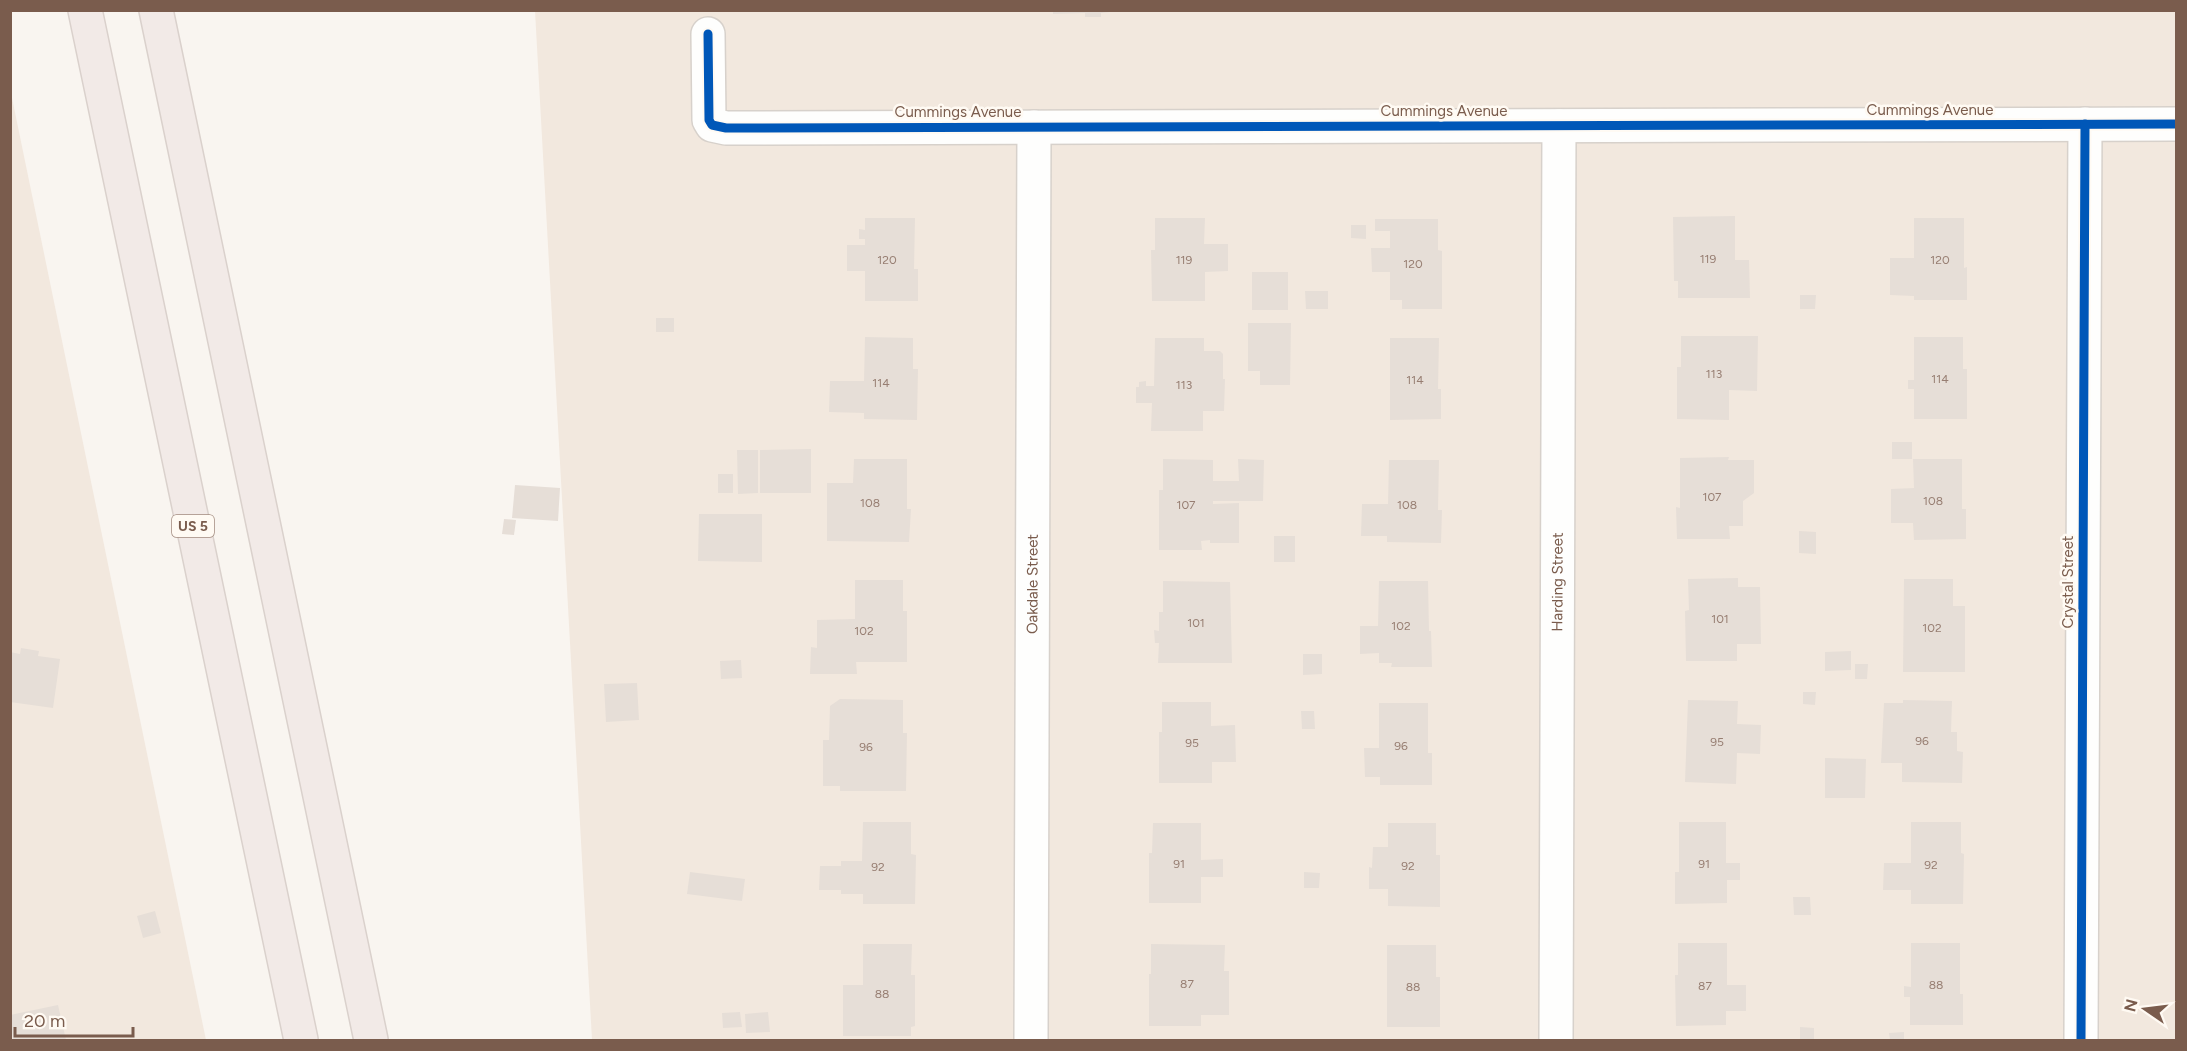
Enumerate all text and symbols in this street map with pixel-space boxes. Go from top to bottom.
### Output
street label: Cummings Avenue [1867,101,1993,119]
street label: Cummings Avenue [1381,102,1507,120]
street label: Cummings Avenue [895,103,1021,121]
house number: 119 [1700,252,1717,266]
house number: 120 [877,253,897,267]
house number: 119 [1176,253,1193,267]
house number: 120 [1930,253,1950,267]
house number: 120 [1403,257,1423,271]
house number: 113 [1706,367,1722,381]
house number: 114 [1931,372,1949,386]
house number: 114 [1406,373,1424,387]
house number: 114 [872,376,890,390]
house number: 113 [1176,378,1192,392]
house number: 107 [1702,490,1722,504]
house number: 108 [1923,494,1943,508]
house number: 108 [860,496,880,510]
house number: 107 [1176,498,1196,512]
house number: 108 [1397,498,1417,512]
road number: US 5 [172,515,214,537]
street label: Harding Street [1548,532,1567,632]
street label: Oakdale Street [1023,534,1042,634]
street label: Crystal Street [2059,535,2077,629]
house number: 101 [1711,612,1729,626]
house number: 101 [1187,616,1205,630]
house number: 102 [1391,619,1411,633]
house number: 102 [1922,621,1942,635]
house number: 102 [854,624,874,638]
house number: 96 [1915,734,1929,748]
house number: 95 [1710,735,1724,749]
house number: 95 [1185,736,1199,750]
house number: 96 [1394,739,1408,753]
house number: 96 [859,740,873,754]
house number: 91 [1173,857,1185,871]
house number: 91 [1698,857,1710,871]
house number: 92 [1924,858,1938,872]
house number: 92 [1401,859,1415,873]
house number: 92 [871,860,885,874]
house number: 87 [1180,977,1194,991]
house number: 88 [1929,978,1943,992]
house number: 87 [1698,979,1712,993]
north arrow [2115,979,2175,1039]
house number: 88 [1406,980,1420,994]
house number: 88 [875,987,889,1001]
text: N [2120,997,2142,1014]
scale bar [15,1000,134,1038]
text: 20 m [24,1010,65,1032]

